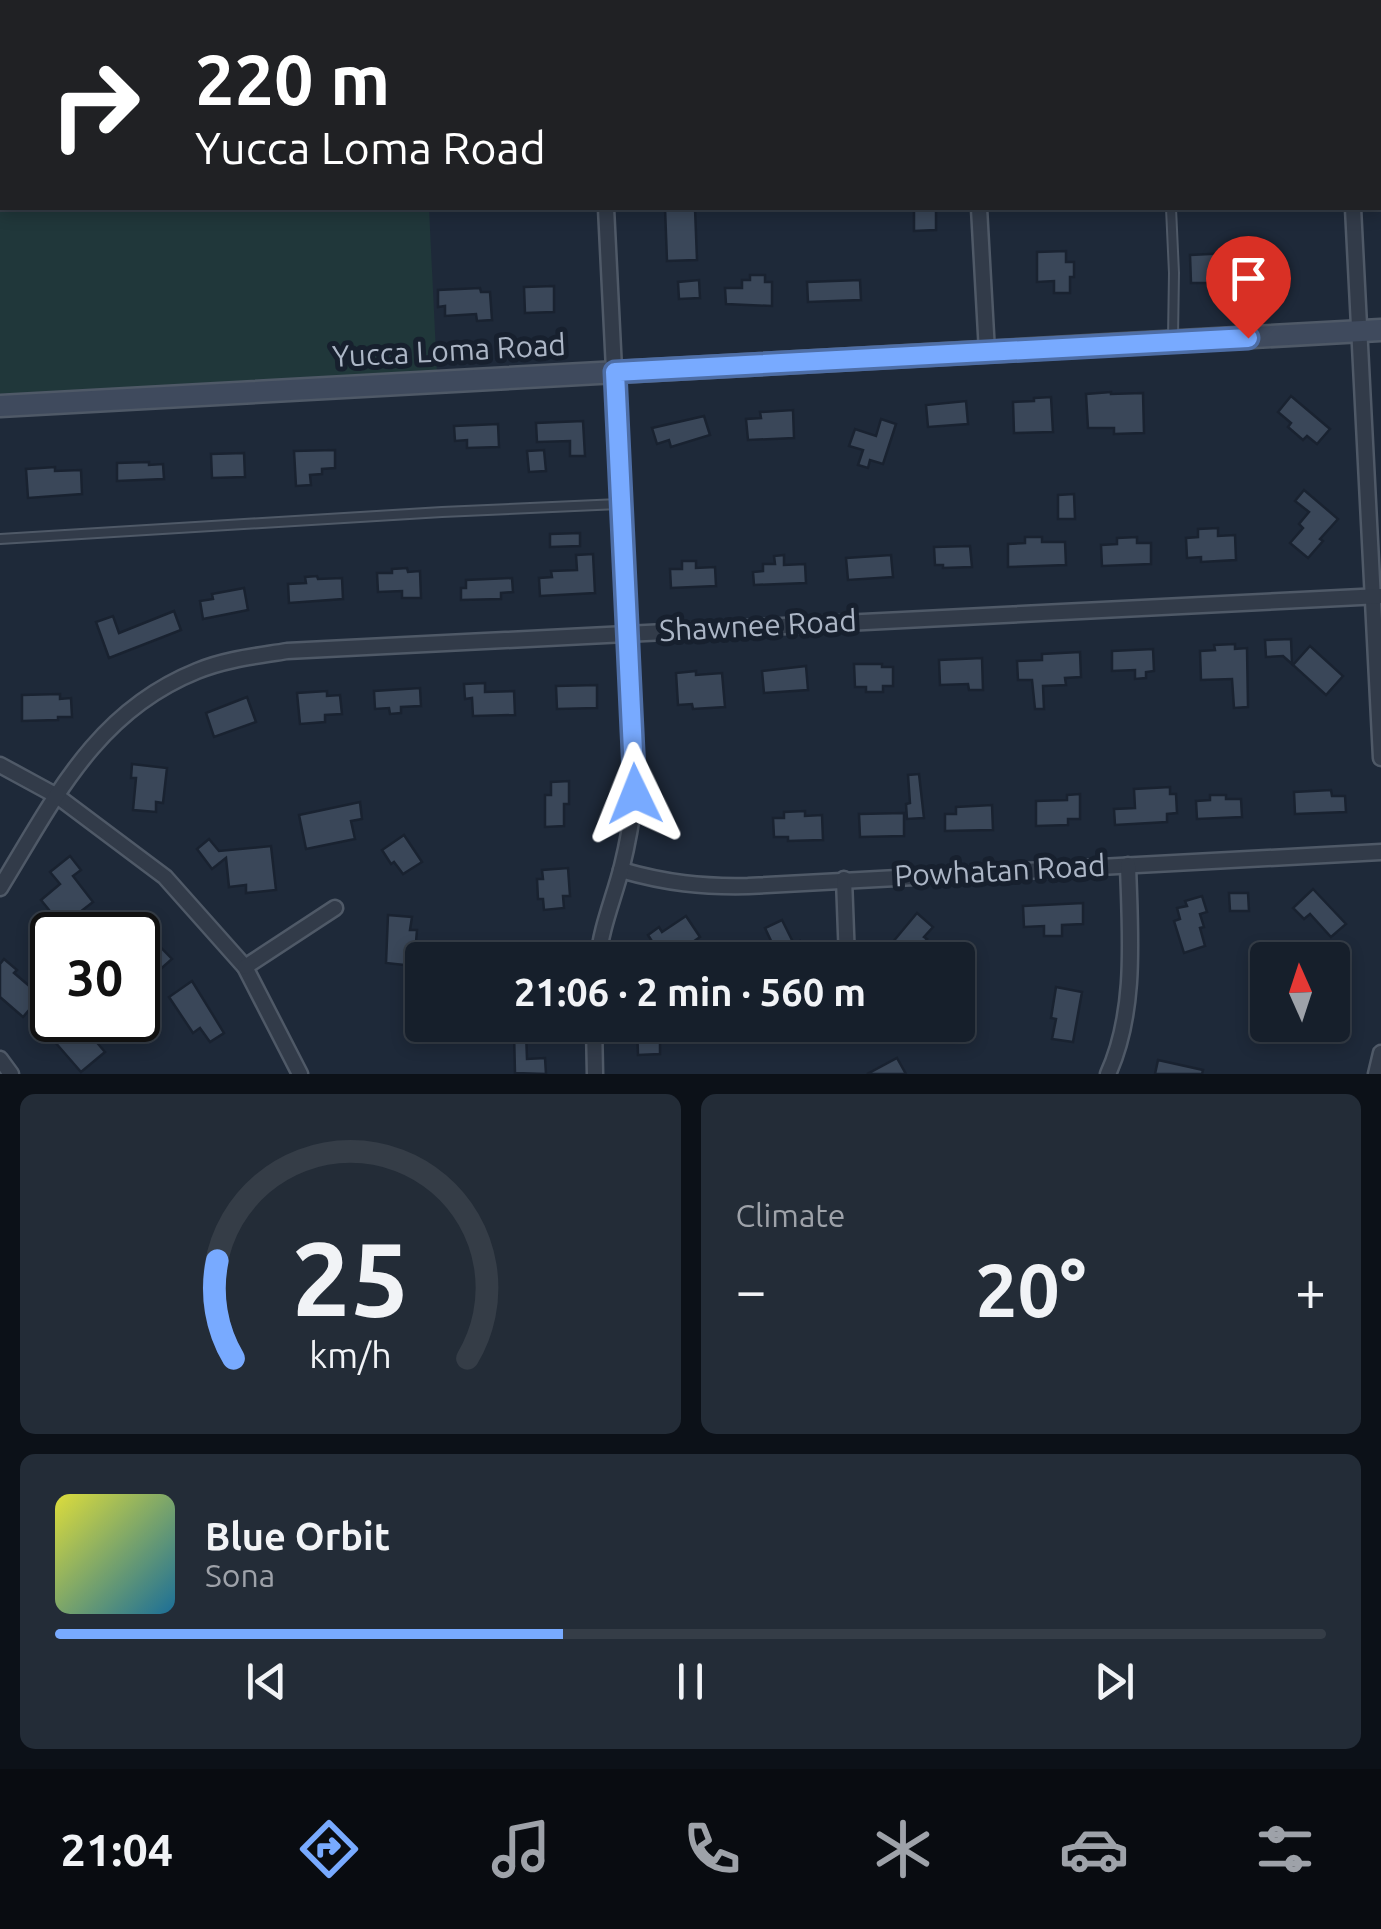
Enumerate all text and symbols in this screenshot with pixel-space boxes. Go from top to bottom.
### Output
icon: right [30,40,160,170]
text: 220 m [195,40,390,118]
text: Yucca Loma Road [195,122,546,173]
pin [1206,236,1291,339]
icon: arrive [1221,251,1276,306]
street label: Yucca Loma Road [331,327,567,373]
street label: Shawnee Road [658,603,858,647]
position arrow [583,742,687,846]
street label: Powhatan Road [894,847,1106,893]
speed limit sign: 30 [30,912,160,1042]
north arrow [1250,942,1350,1042]
map controls [1250,942,1350,1042]
text: 21:06 · 2 min · 560 m [514,971,866,1013]
text: Climate [736,1197,846,1233]
text: 25 [292,1219,409,1336]
text: 20° [975,1247,1086,1331]
text: − [736,1259,767,1320]
text: + [1295,1259,1326,1320]
text: km/h [309,1335,392,1375]
text: Blue Orbit [205,1515,390,1557]
text: Sona [205,1557,275,1593]
icon: previous [239,1654,294,1709]
icon: pause [663,1654,718,1709]
icon: next [1087,1654,1142,1709]
icon: directions [294,1814,364,1884]
icon: music [486,1814,556,1884]
icon: phone [677,1814,747,1884]
icon: climate [868,1814,938,1884]
icon: car [1059,1814,1129,1884]
icon: filters [1250,1814,1320,1884]
text: 21:04 [61,1824,173,1875]

